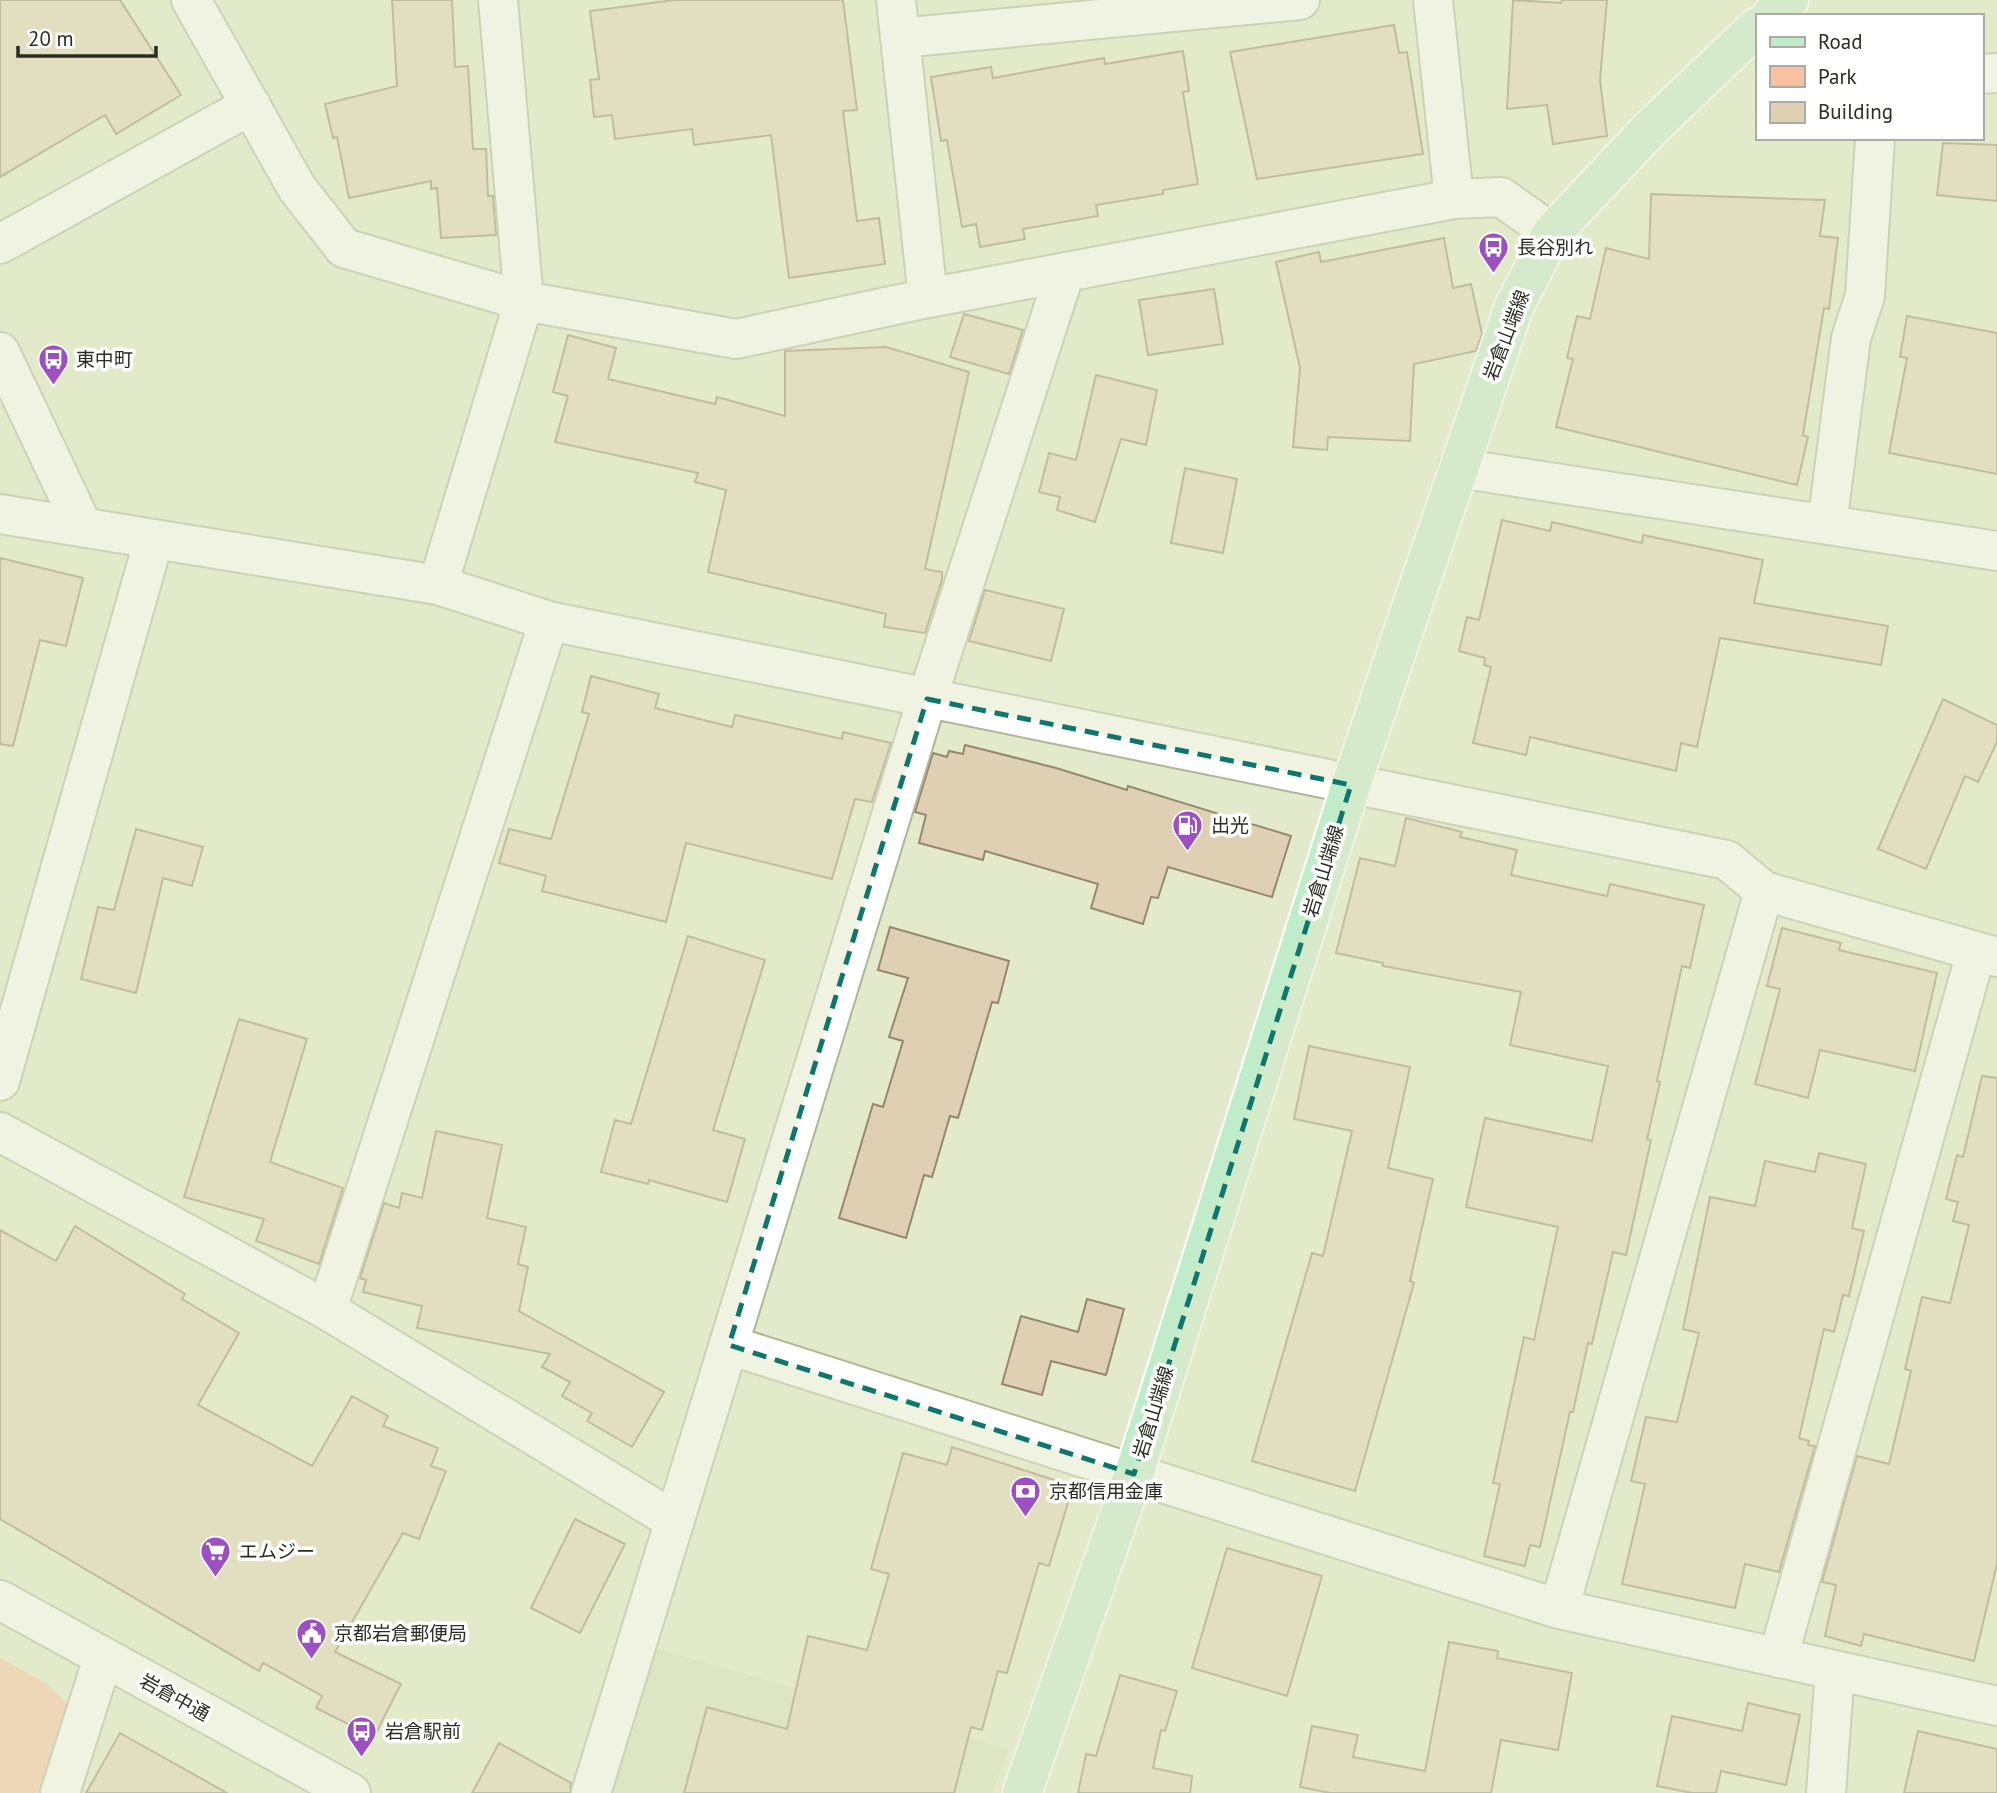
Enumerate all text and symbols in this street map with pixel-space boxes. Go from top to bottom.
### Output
scale bar [18,14,156,58]
legend [1756,14,1983,140]
text: 20 m [28,25,74,52]
text: Road [1818,28,1862,55]
text: Park [1818,63,1857,90]
text: Building [1818,98,1893,125]
bus stop icon: 長谷別れ [1477,230,1511,274]
place label: 長谷別れ [1517,235,1593,259]
street label: 岩倉山端線 [1478,286,1534,384]
bus stop icon: 東中町 [36,342,70,386]
place label: 東中町 [76,347,133,371]
fuel station icon: 出光 [1171,808,1205,852]
place label: 出光 [1211,813,1249,837]
street label: 岩倉山端線 [1298,822,1348,920]
street label: 岩倉山端線 [1128,1363,1178,1461]
bank icon: 京都信用金庫 [1009,1474,1043,1518]
place label: 京都信用金庫 [1049,1479,1163,1503]
supermarket icon: エムジー [199,1534,233,1578]
place label: エムジー [239,1539,315,1563]
public building icon: 京都岩倉郵便局 [294,1616,328,1660]
place label: 京都岩倉郵便局 [334,1621,467,1645]
street label: 岩倉中通 [136,1668,214,1726]
bus stop icon: 岩倉駅前 [345,1714,379,1758]
place label: 岩倉駅前 [385,1719,461,1743]

